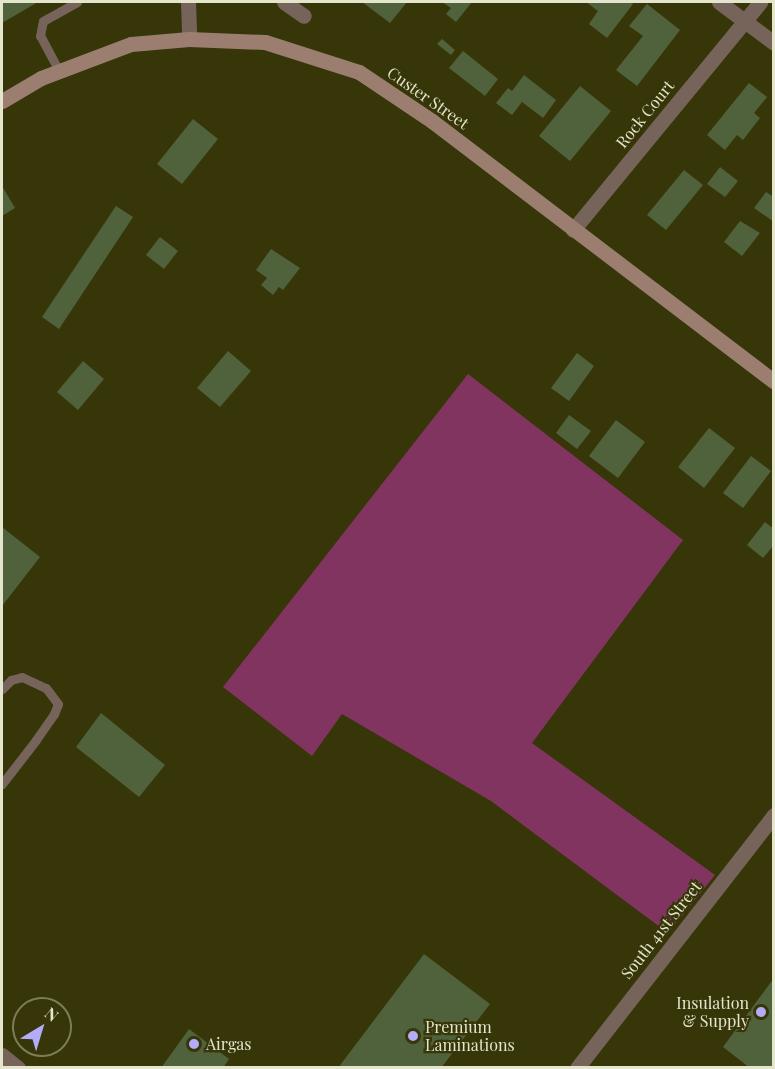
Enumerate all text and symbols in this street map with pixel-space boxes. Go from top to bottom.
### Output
street label: Custer Street [383,63,473,133]
street label: Rock Court [612,76,678,152]
street label: South 41st Street [617,877,705,983]
place label: Insulation & Supply [676,993,749,1031]
north arrow [12,997,72,1057]
text: N [41,1002,63,1026]
marker: Insulation & Supply [754,1005,768,1019]
place label: Premium Laminations [425,1017,515,1055]
marker: Premium Laminations [406,1029,420,1043]
place label: Airgas [206,1034,251,1054]
marker: Airgas [187,1037,201,1051]

